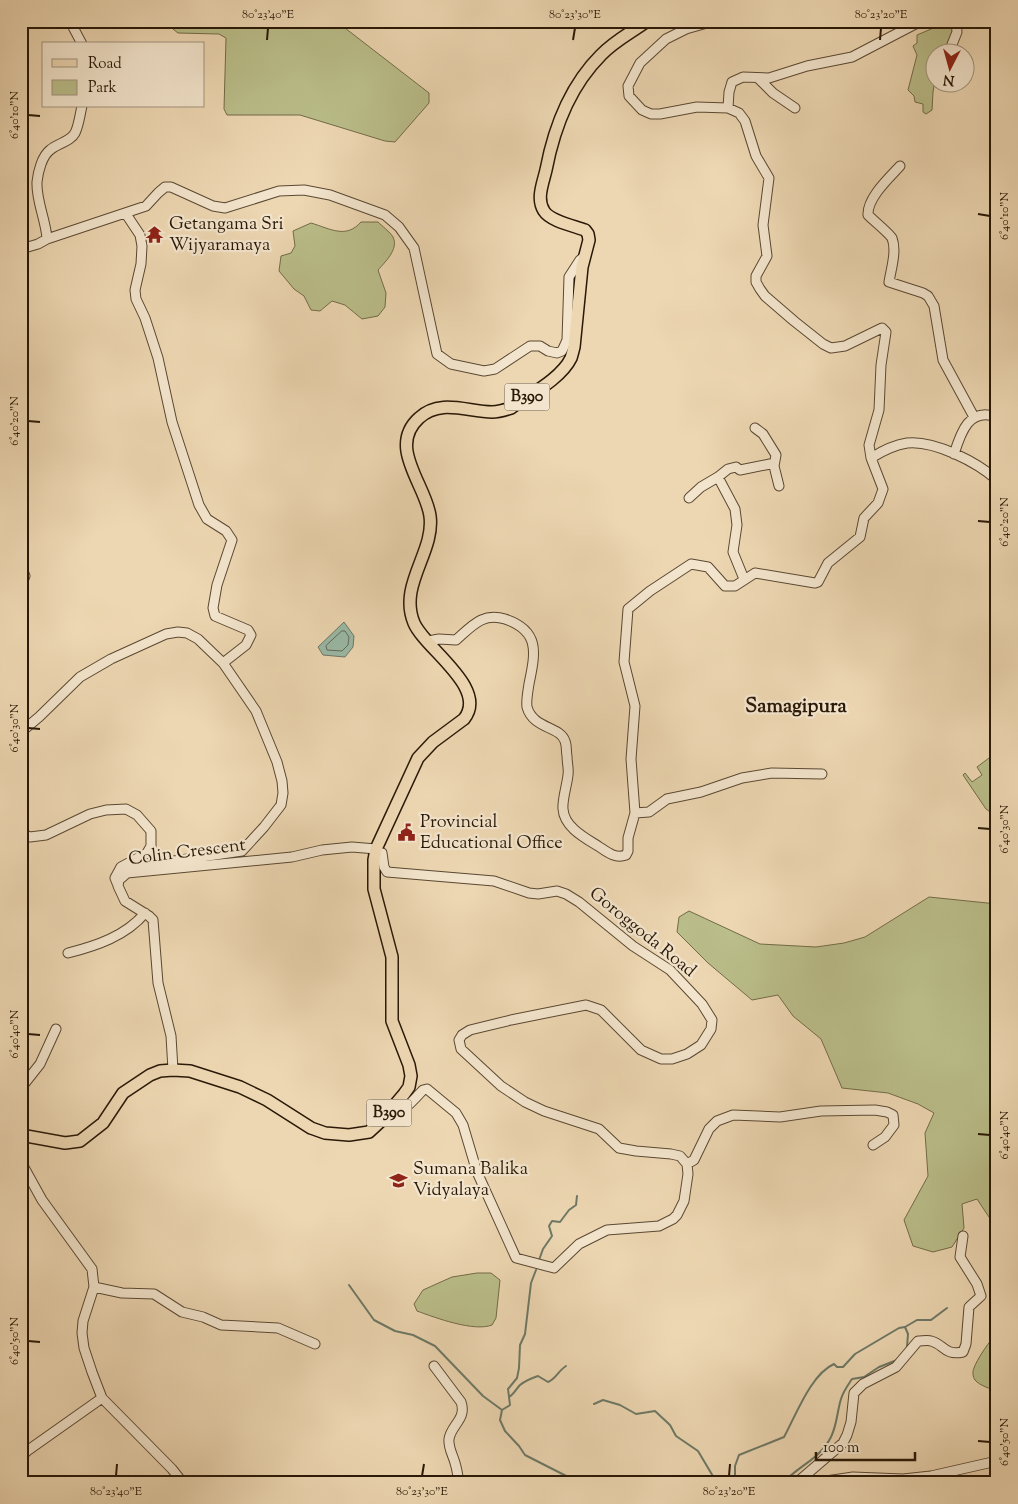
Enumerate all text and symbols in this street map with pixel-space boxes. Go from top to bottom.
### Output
text: 80°23'40"E [242,6,295,24]
text: 80°23'30"E [549,6,602,24]
text: 80°23'20"E [855,6,908,24]
legend [42,42,205,108]
north arrow [926,42,976,92]
text: Road [88,54,122,75]
text: N [942,68,955,89]
text: Park [88,78,117,99]
text: 6°40'10"N [6,91,24,139]
text: 6°40'10"N [996,192,1014,240]
place label: Getangama Sri Wijyaramaya [169,212,284,259]
temple icon: Getangama Sri Wijyaramaya [145,225,165,245]
road number: B390 [504,384,550,411]
text: 6°40'20"N [6,396,24,446]
text: 6°40'20"N [996,497,1014,547]
district label: Samagipura [745,693,847,722]
text: 6°40'30"N [6,703,24,752]
text: 6°40'30"N [996,804,1014,853]
place label: Provincial Educational Office [420,810,563,857]
public building icon: Provincial Educational Office [396,823,416,843]
street label: Colin Crescent [127,833,247,873]
street label: Goroggoda Road [583,882,701,984]
text: 6°40'40"N [6,1009,24,1058]
road number: B390 [366,1100,412,1126]
text: 6°40'40"N [996,1110,1014,1159]
place label: Sumana Balika Vidyalaya [413,1157,528,1204]
school or university icon: Sumana Balika Vidyalaya [389,1170,409,1190]
text: 6°40'50"N [6,1316,24,1365]
text: 6°40'50"N [996,1417,1014,1466]
scale bar [816,1429,914,1461]
text: 100 m [823,1438,860,1459]
text: 80°23'40"E [90,1483,143,1501]
text: 80°23'30"E [396,1483,449,1501]
text: 80°23'20"E [703,1483,756,1501]

